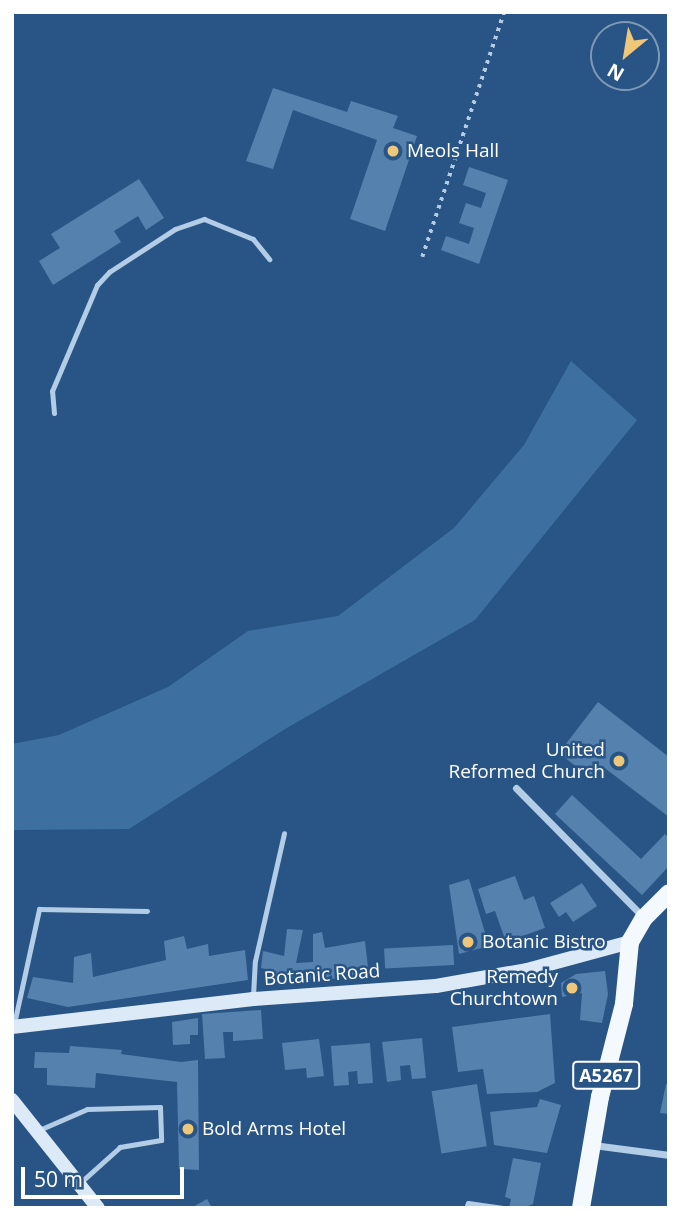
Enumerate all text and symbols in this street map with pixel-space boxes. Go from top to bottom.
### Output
north arrow [590,21,660,91]
text: N [602,57,629,88]
place label: Meols Hall [407,140,499,162]
marker: Meols Hall [385,143,401,159]
place label: United Reformed Church [448,739,605,783]
marker: United Reformed Church [611,753,627,769]
place label: Botanic Bistro [482,931,606,953]
marker: Botanic Bistro [460,934,476,950]
street label: Botanic Road [263,960,381,990]
place label: Remedy Churchtown [450,966,558,1010]
marker: Remedy Churchtown [564,980,580,996]
road number: A5267 [571,1060,641,1090]
place label: Bold Arms Hotel [202,1118,346,1140]
marker: Bold Arms Hotel [180,1121,196,1137]
scale bar [24,1154,187,1198]
text: 50 m [34,1165,83,1193]

